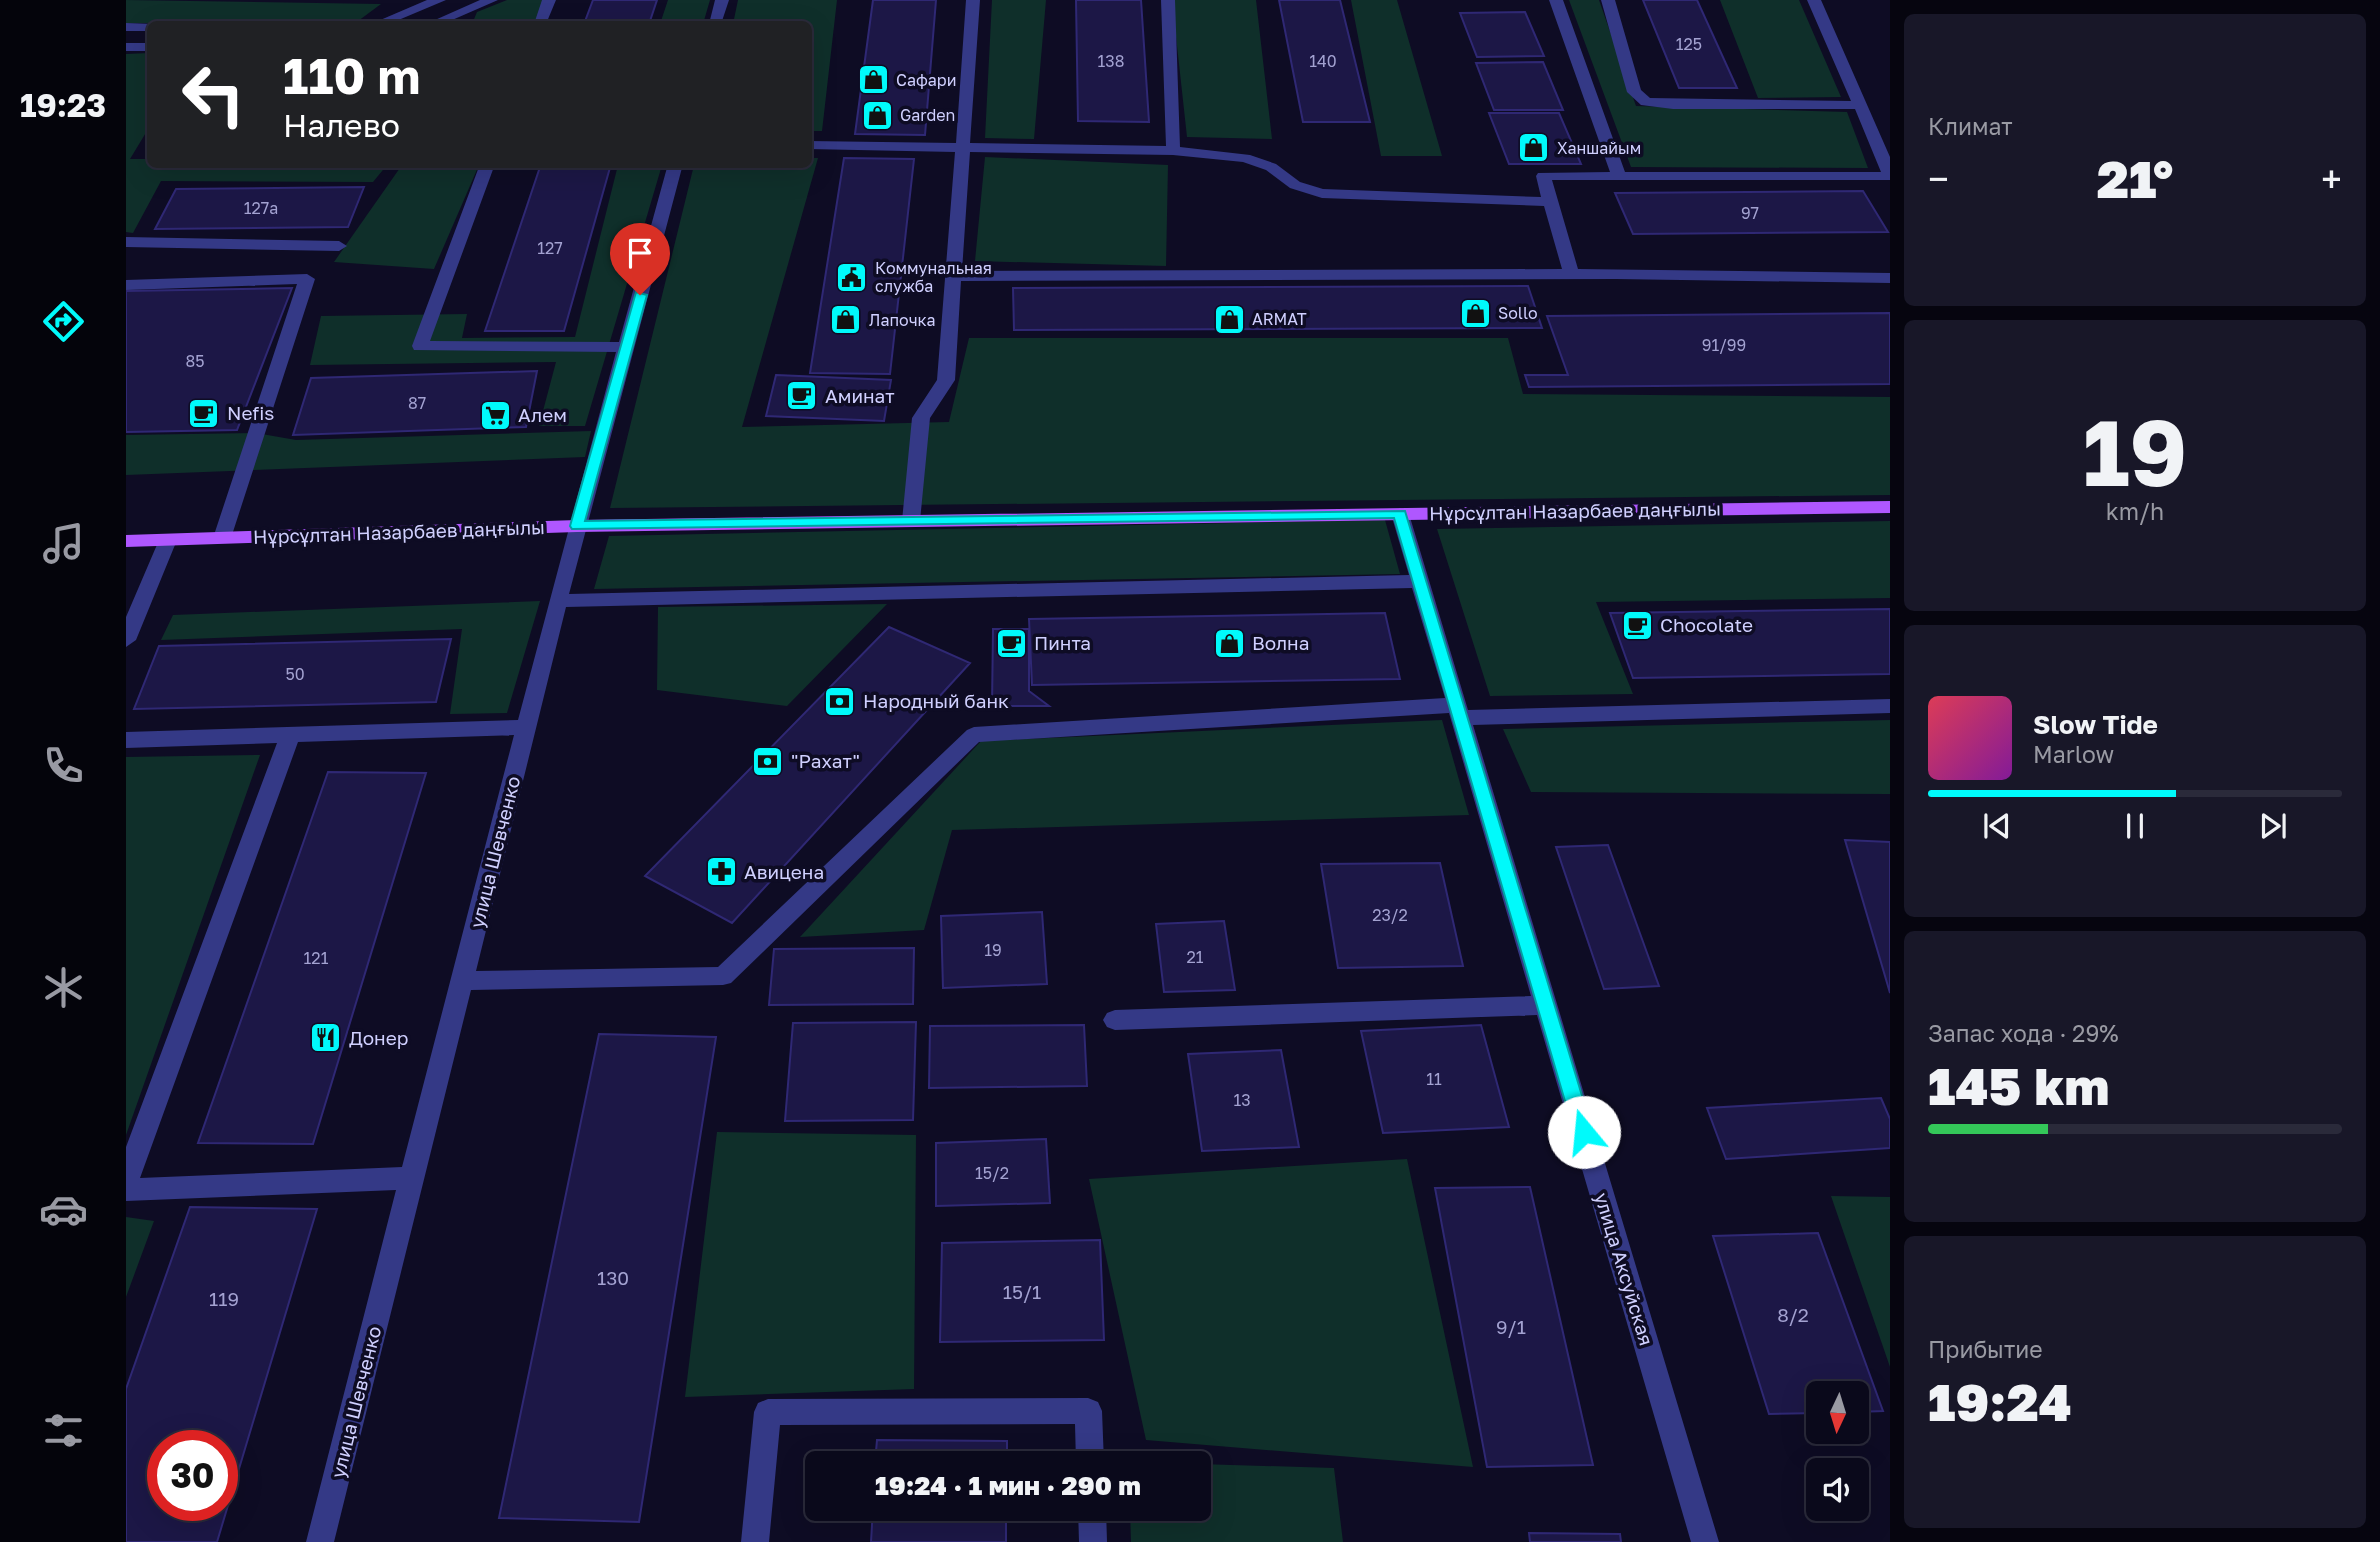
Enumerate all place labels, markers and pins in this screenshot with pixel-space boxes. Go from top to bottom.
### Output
shop icon: Сафари [856,63,890,97]
place label: Сафари [896,70,956,90]
shop icon: Garden [860,98,894,132]
place label: Garden [900,105,955,125]
shop icon: Ханшайым [1517,131,1551,165]
place label: Ханшайым [1557,138,1641,158]
pin [610,223,670,295]
place label: Коммунальная служба [875,258,992,296]
public building icon: Коммунальная служба [835,260,869,294]
shop icon: Sollo [1458,296,1492,330]
shop icon: ARMAT [1212,302,1246,336]
shop icon: Лапочка [829,303,863,337]
place label: Sollo [1498,303,1538,323]
place label: ARMAT [1252,309,1307,329]
place label: Лапочка [869,310,936,330]
cafe icon: Аминат [785,379,819,413]
place label: Аминат [825,384,894,407]
cafe icon: Nefis [187,396,221,430]
supermarket icon: Алем [478,398,512,432]
place label: Nefis [227,401,274,424]
place label: Алем [518,403,567,426]
cafe icon: Chocolate [1620,608,1654,642]
place label: Chocolate [1660,613,1753,636]
cafe icon: Пинта [994,626,1028,660]
shop icon: Волна [1212,626,1246,660]
place label: Пинта [1034,631,1091,654]
place label: Волна [1252,631,1309,654]
bank icon: Народный банк [823,684,857,718]
place label: Народный банк [863,689,1009,712]
bank icon: "Рахат" [751,744,785,778]
place label: "Рахат" [791,749,860,772]
pharmacy icon: Авицена [704,855,738,889]
place label: Авицена [744,860,824,883]
restaurant icon: Донер [309,1021,343,1055]
place label: Донер [349,1026,408,1049]

